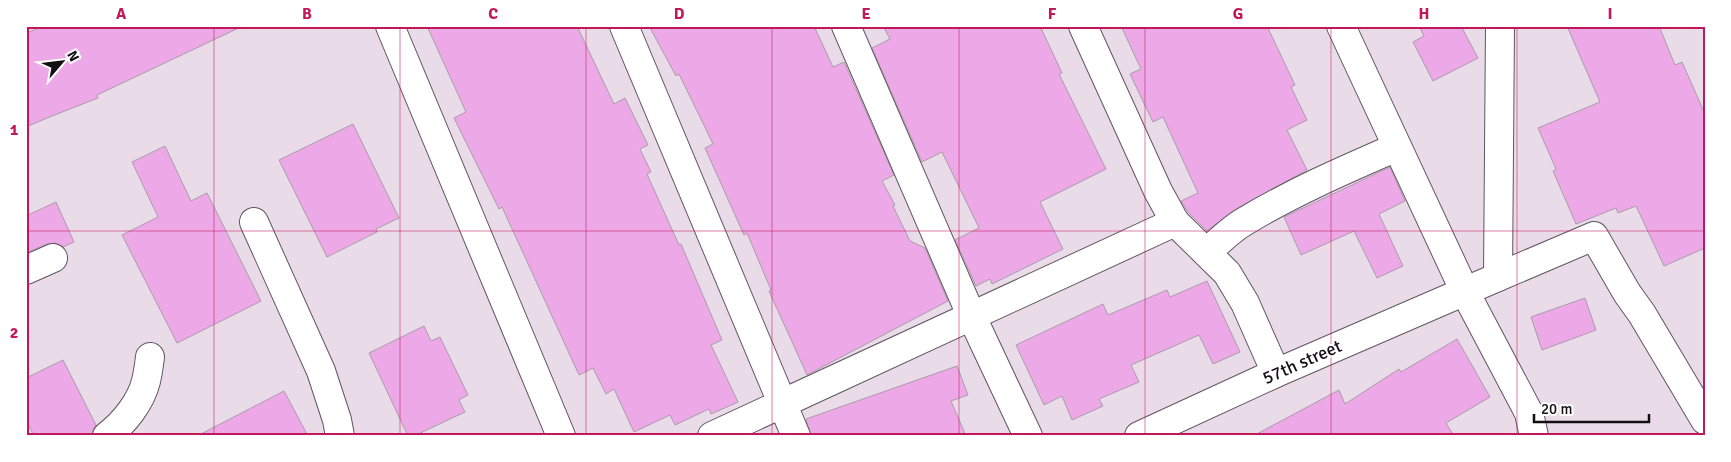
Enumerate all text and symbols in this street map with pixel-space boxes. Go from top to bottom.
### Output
text: A [116,4,127,24]
text: B [302,4,312,24]
text: C [488,4,498,24]
text: D [674,4,685,24]
text: E [861,4,871,24]
text: F [1048,4,1057,24]
text: G [1233,4,1243,24]
text: H [1419,4,1429,24]
text: I [1607,4,1613,24]
north arrow [38,38,88,88]
text: N [63,48,83,64]
text: 1 [10,120,19,140]
text: 2 [10,323,18,343]
street label: 57th street [1259,335,1345,389]
scale bar [1534,392,1648,424]
text: 20 m [1541,400,1572,418]

